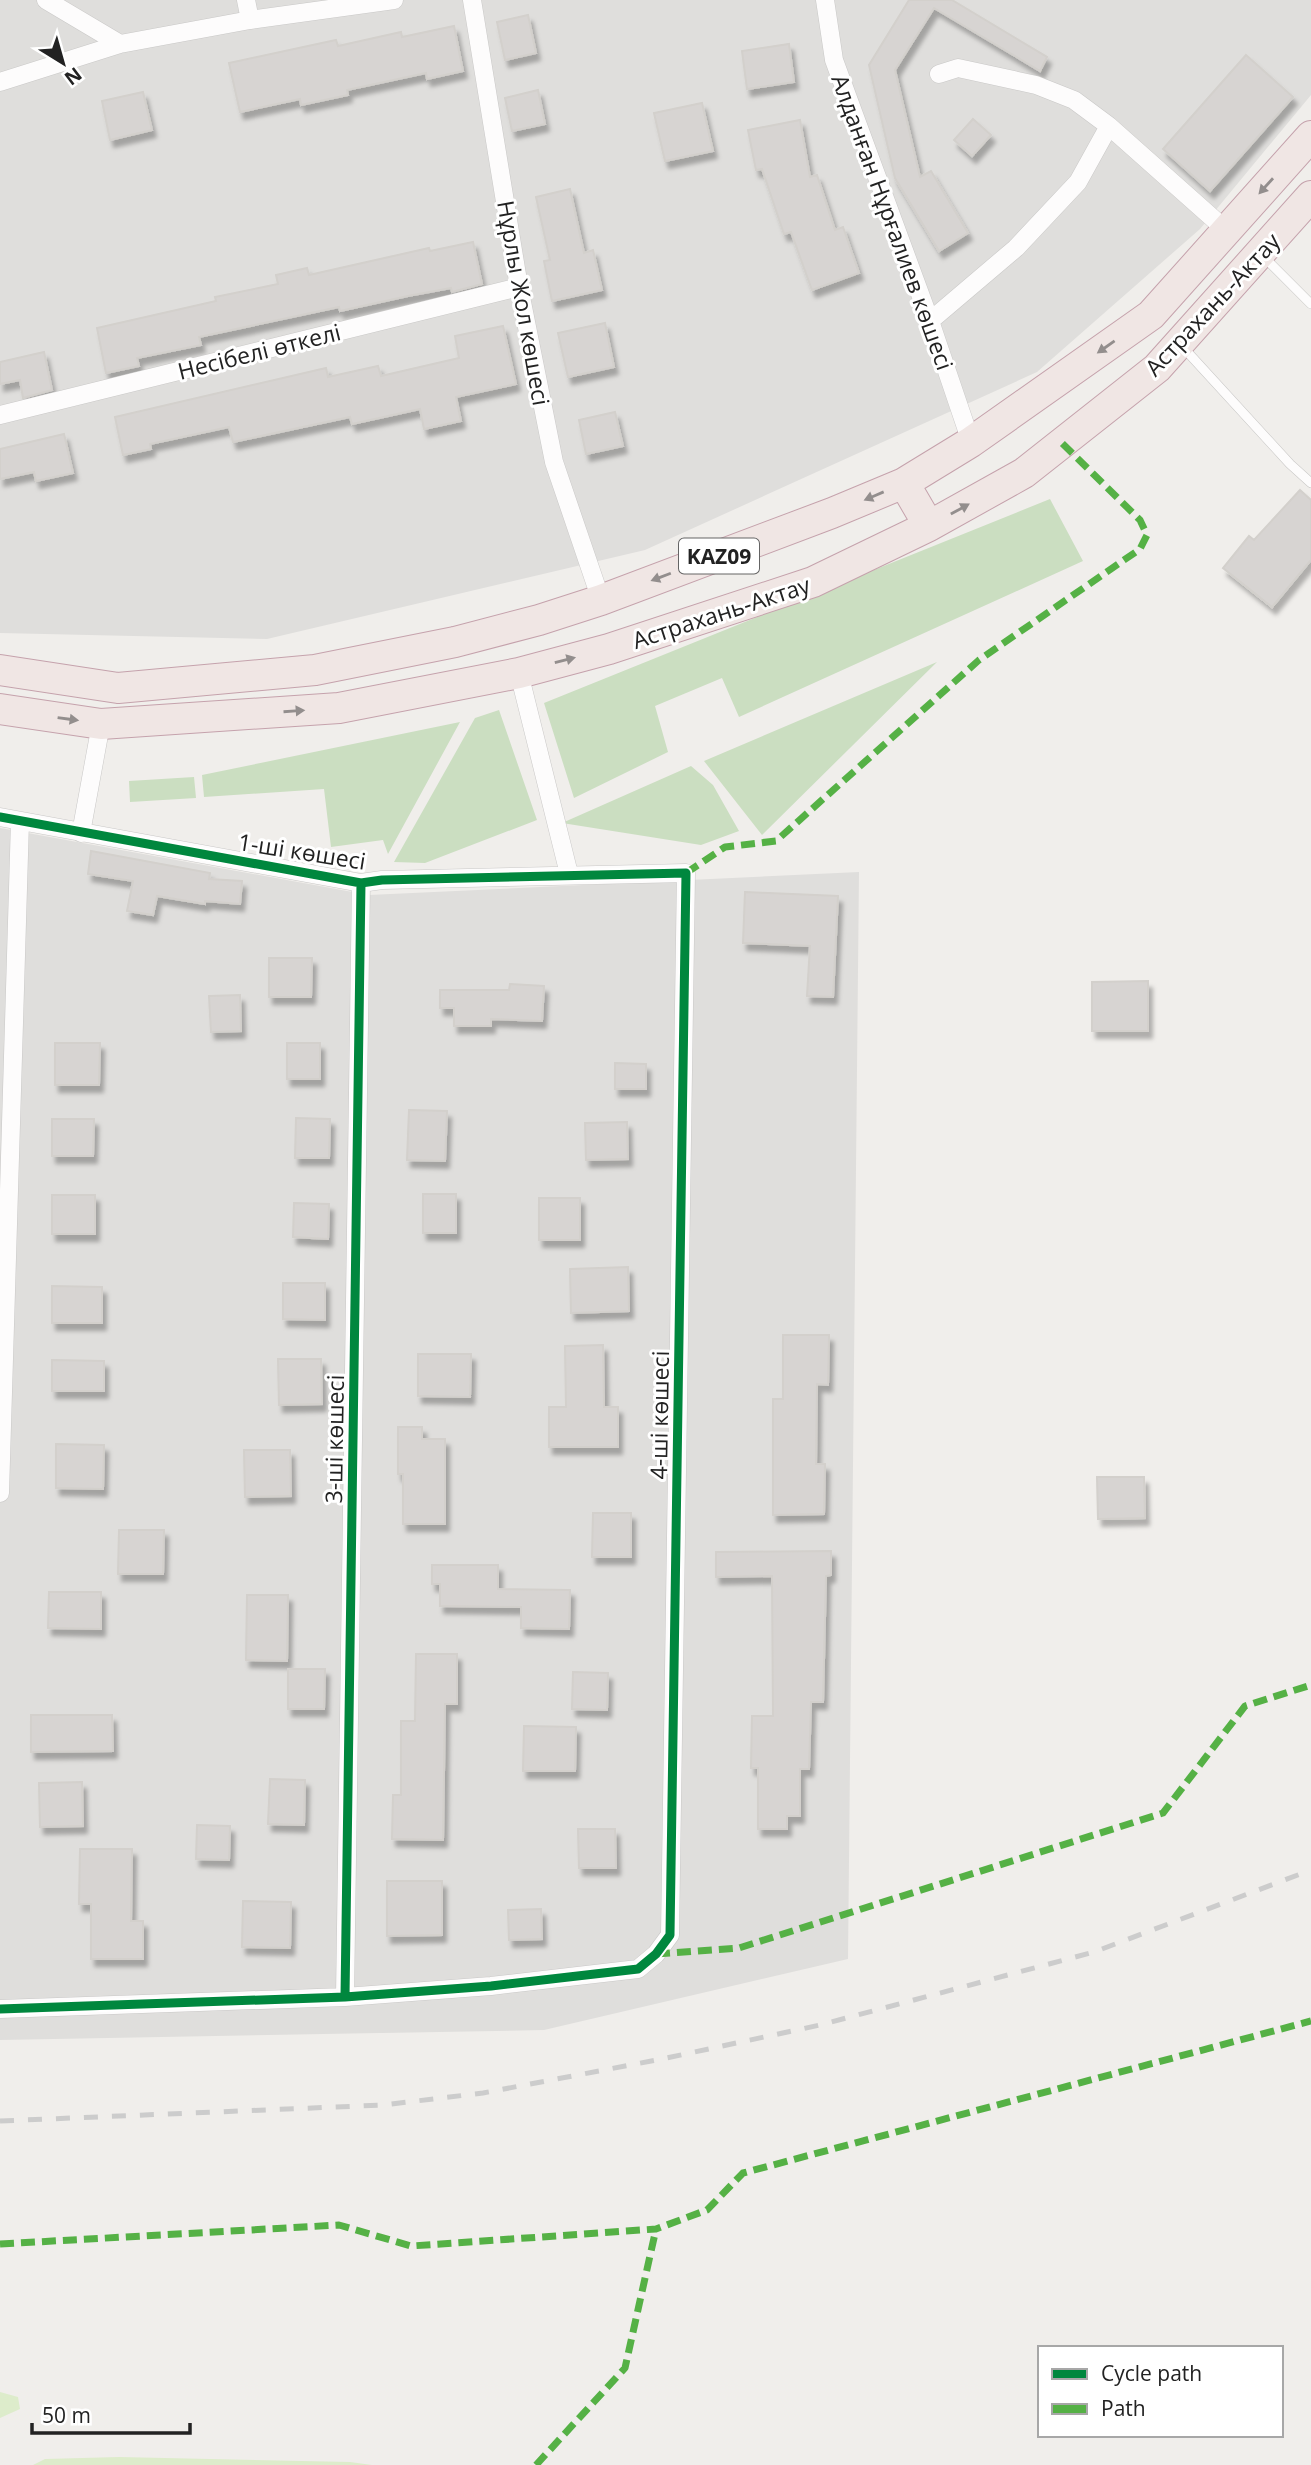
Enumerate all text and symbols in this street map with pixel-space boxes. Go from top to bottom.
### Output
north arrow [28,28,98,98]
text: N [59,62,87,92]
street label: Алданған Нұрғалиев көшесі [825,70,961,374]
one-way arrow [1258,178,1274,195]
street label: Нұрлы Жол көшесі [490,198,558,408]
street label: Астрахань-Актау [1137,225,1287,383]
street label: Несібелі өткелі [174,315,344,387]
one-way arrow [1097,340,1115,354]
one-way arrow [864,490,884,502]
one-way arrow [950,503,969,515]
road number: KAZ09 [679,538,759,574]
street label: Астрахань-Актау [628,568,814,656]
one-way arrow [651,572,672,583]
one-way arrow [554,654,576,665]
one-way arrow [283,705,305,716]
one-way arrow [57,714,79,725]
street label: 1-шi көшесі [236,825,368,877]
street label: 4-шi көшесі [642,1350,676,1480]
street label: 3-шi көшесі [317,1374,351,1504]
legend [1038,2346,1283,2437]
text: Cycle path [1101,2359,1202,2387]
scale bar [32,2392,189,2436]
text: Path [1101,2394,1146,2422]
text: 50 m [42,2401,91,2429]

